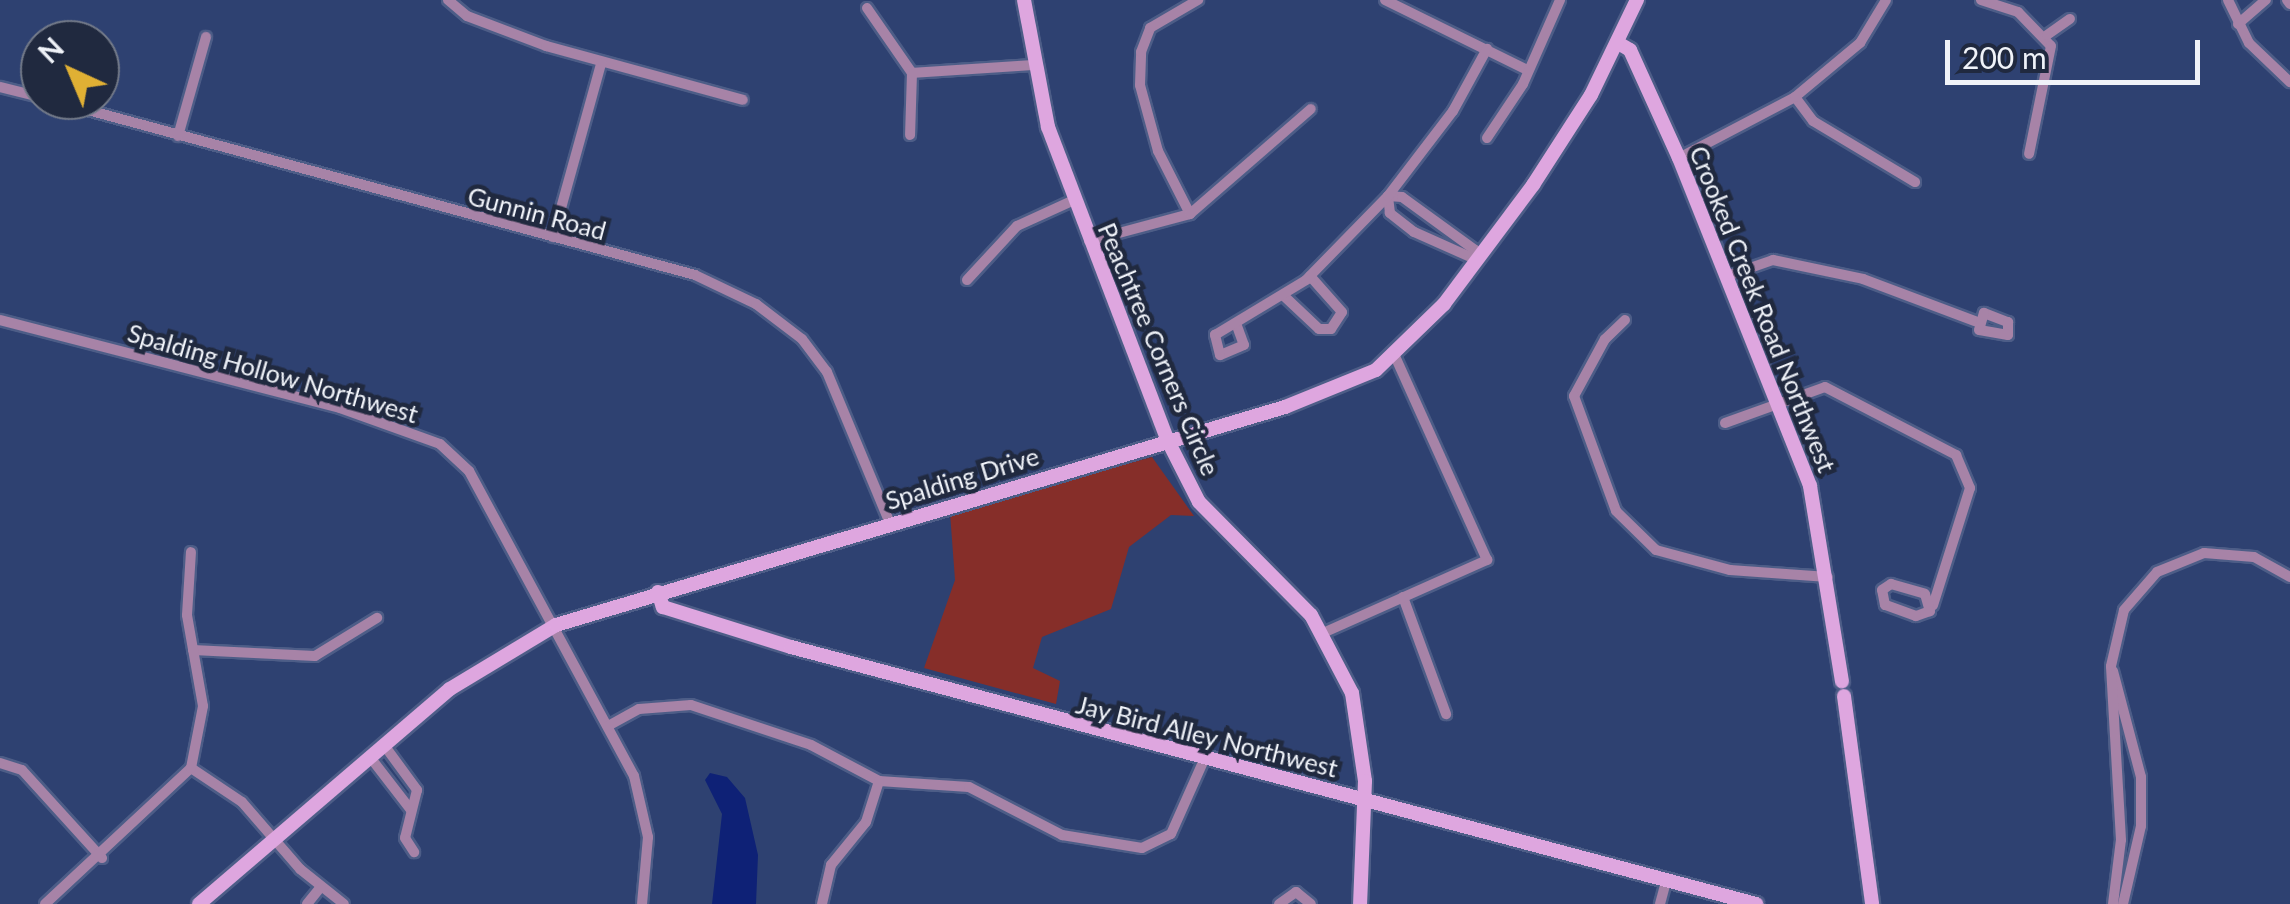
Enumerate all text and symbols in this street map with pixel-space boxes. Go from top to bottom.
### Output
north arrow [20,20,120,120]
scale bar [1950,20,2205,82]
text: N [31,30,70,70]
text: 200 m [1962,39,2047,75]
street label: Crooked Creek Road Northwest [1684,142,1842,476]
street label: Gunnin Road [465,180,609,246]
street label: Peachtree Corners Circle [1092,218,1226,480]
street label: Spalding Hollow Northwest [124,317,422,429]
street label: Spalding Drive [882,440,1042,516]
street label: Jay Bird Alley Northwest [1072,689,1342,783]

